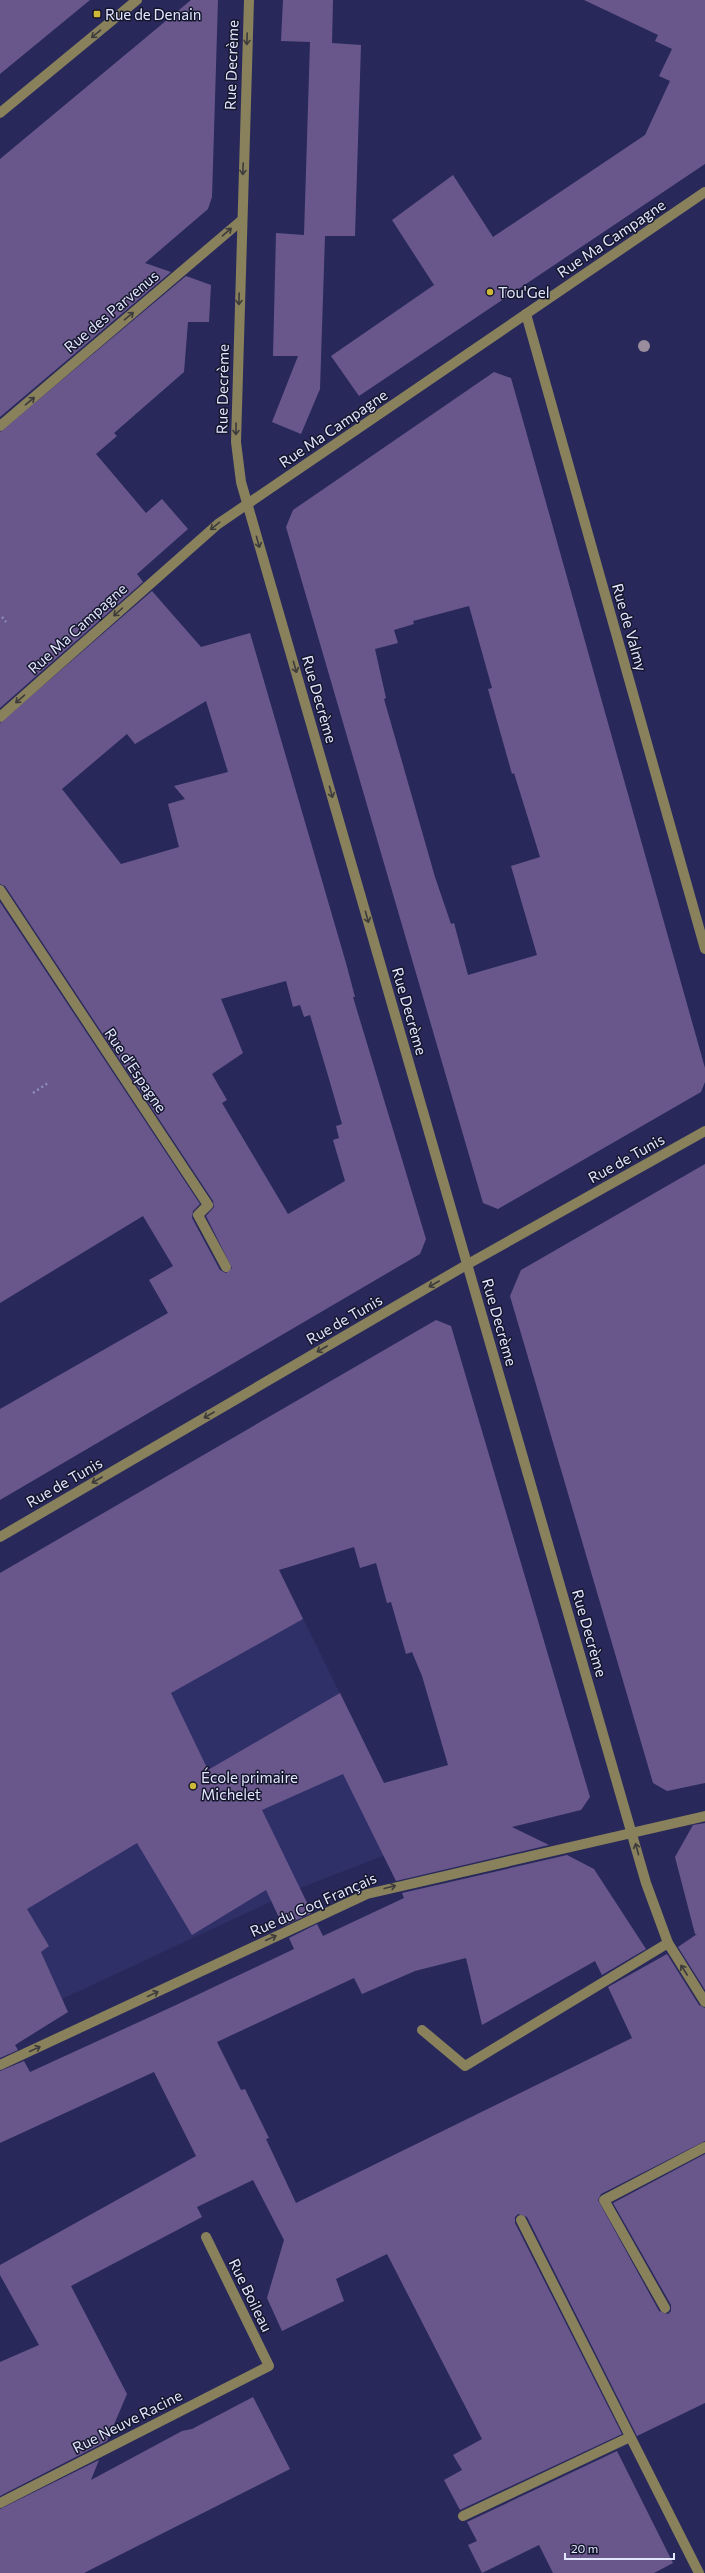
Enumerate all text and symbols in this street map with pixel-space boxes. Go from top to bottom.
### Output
place label: Rue de Denain [105,5,201,23]
marker: Rue de Denain [92,9,102,19]
street label: Rue Decrème [220,20,242,110]
one-way arrow [91,29,101,38]
one-way arrow [244,32,251,45]
one-way arrow [239,162,247,175]
street label: Rue Ma Campagne [553,195,669,281]
one-way arrow [222,227,233,236]
street label: Rue des Parvenus [60,266,162,356]
place label: Tou'Gel [498,283,550,301]
marker: Tou'Gel [485,287,495,297]
one-way arrow [236,292,243,305]
one-way arrow [123,312,134,321]
street label: Rue Decrème [212,344,232,434]
street label: Rue Ma Campagne [275,385,391,471]
one-way arrow [24,396,35,405]
one-way arrow [232,422,240,435]
one-way arrow [210,522,220,531]
one-way arrow [255,535,262,548]
street label: Rue Ma Campagne [24,579,130,677]
street label: Rue de Valmy [609,581,651,673]
one-way arrow [112,608,123,617]
street label: Rue Decrème [299,653,341,745]
one-way arrow [292,660,299,673]
one-way arrow [15,694,26,703]
one-way arrow [328,785,335,798]
one-way arrow [364,910,371,923]
street label: Rue Decrème [389,965,431,1057]
street label: Rue d'Espagne [101,1024,171,1116]
street label: Rue de Tunis [585,1130,668,1186]
street label: Rue Decrème [479,1276,521,1368]
one-way arrow [428,1280,440,1288]
street label: Rue de Tunis [303,1290,385,1348]
one-way arrow [316,1346,328,1354]
one-way arrow [203,1411,215,1419]
street label: Rue de Tunis [23,1453,105,1511]
one-way arrow [91,1477,103,1485]
street label: Rue Decrème [569,1587,611,1679]
place label: École primaire Michelet [201,1767,298,1803]
marker: École primaire Michelet [188,1781,198,1791]
one-way arrow [632,1843,640,1856]
street label: Rue du Coq Français [247,1868,379,1940]
one-way arrow [383,1883,396,1891]
one-way arrow [264,1934,276,1942]
one-way arrow [680,1964,688,1975]
one-way arrow [147,1990,159,1997]
one-way arrow [29,2045,41,2052]
street label: Rue Boileau [225,2255,277,2335]
street label: Rue Neuve Racine [69,2386,185,2456]
scale bar [565,2535,674,2561]
text: 20 m [571,2541,598,2555]

